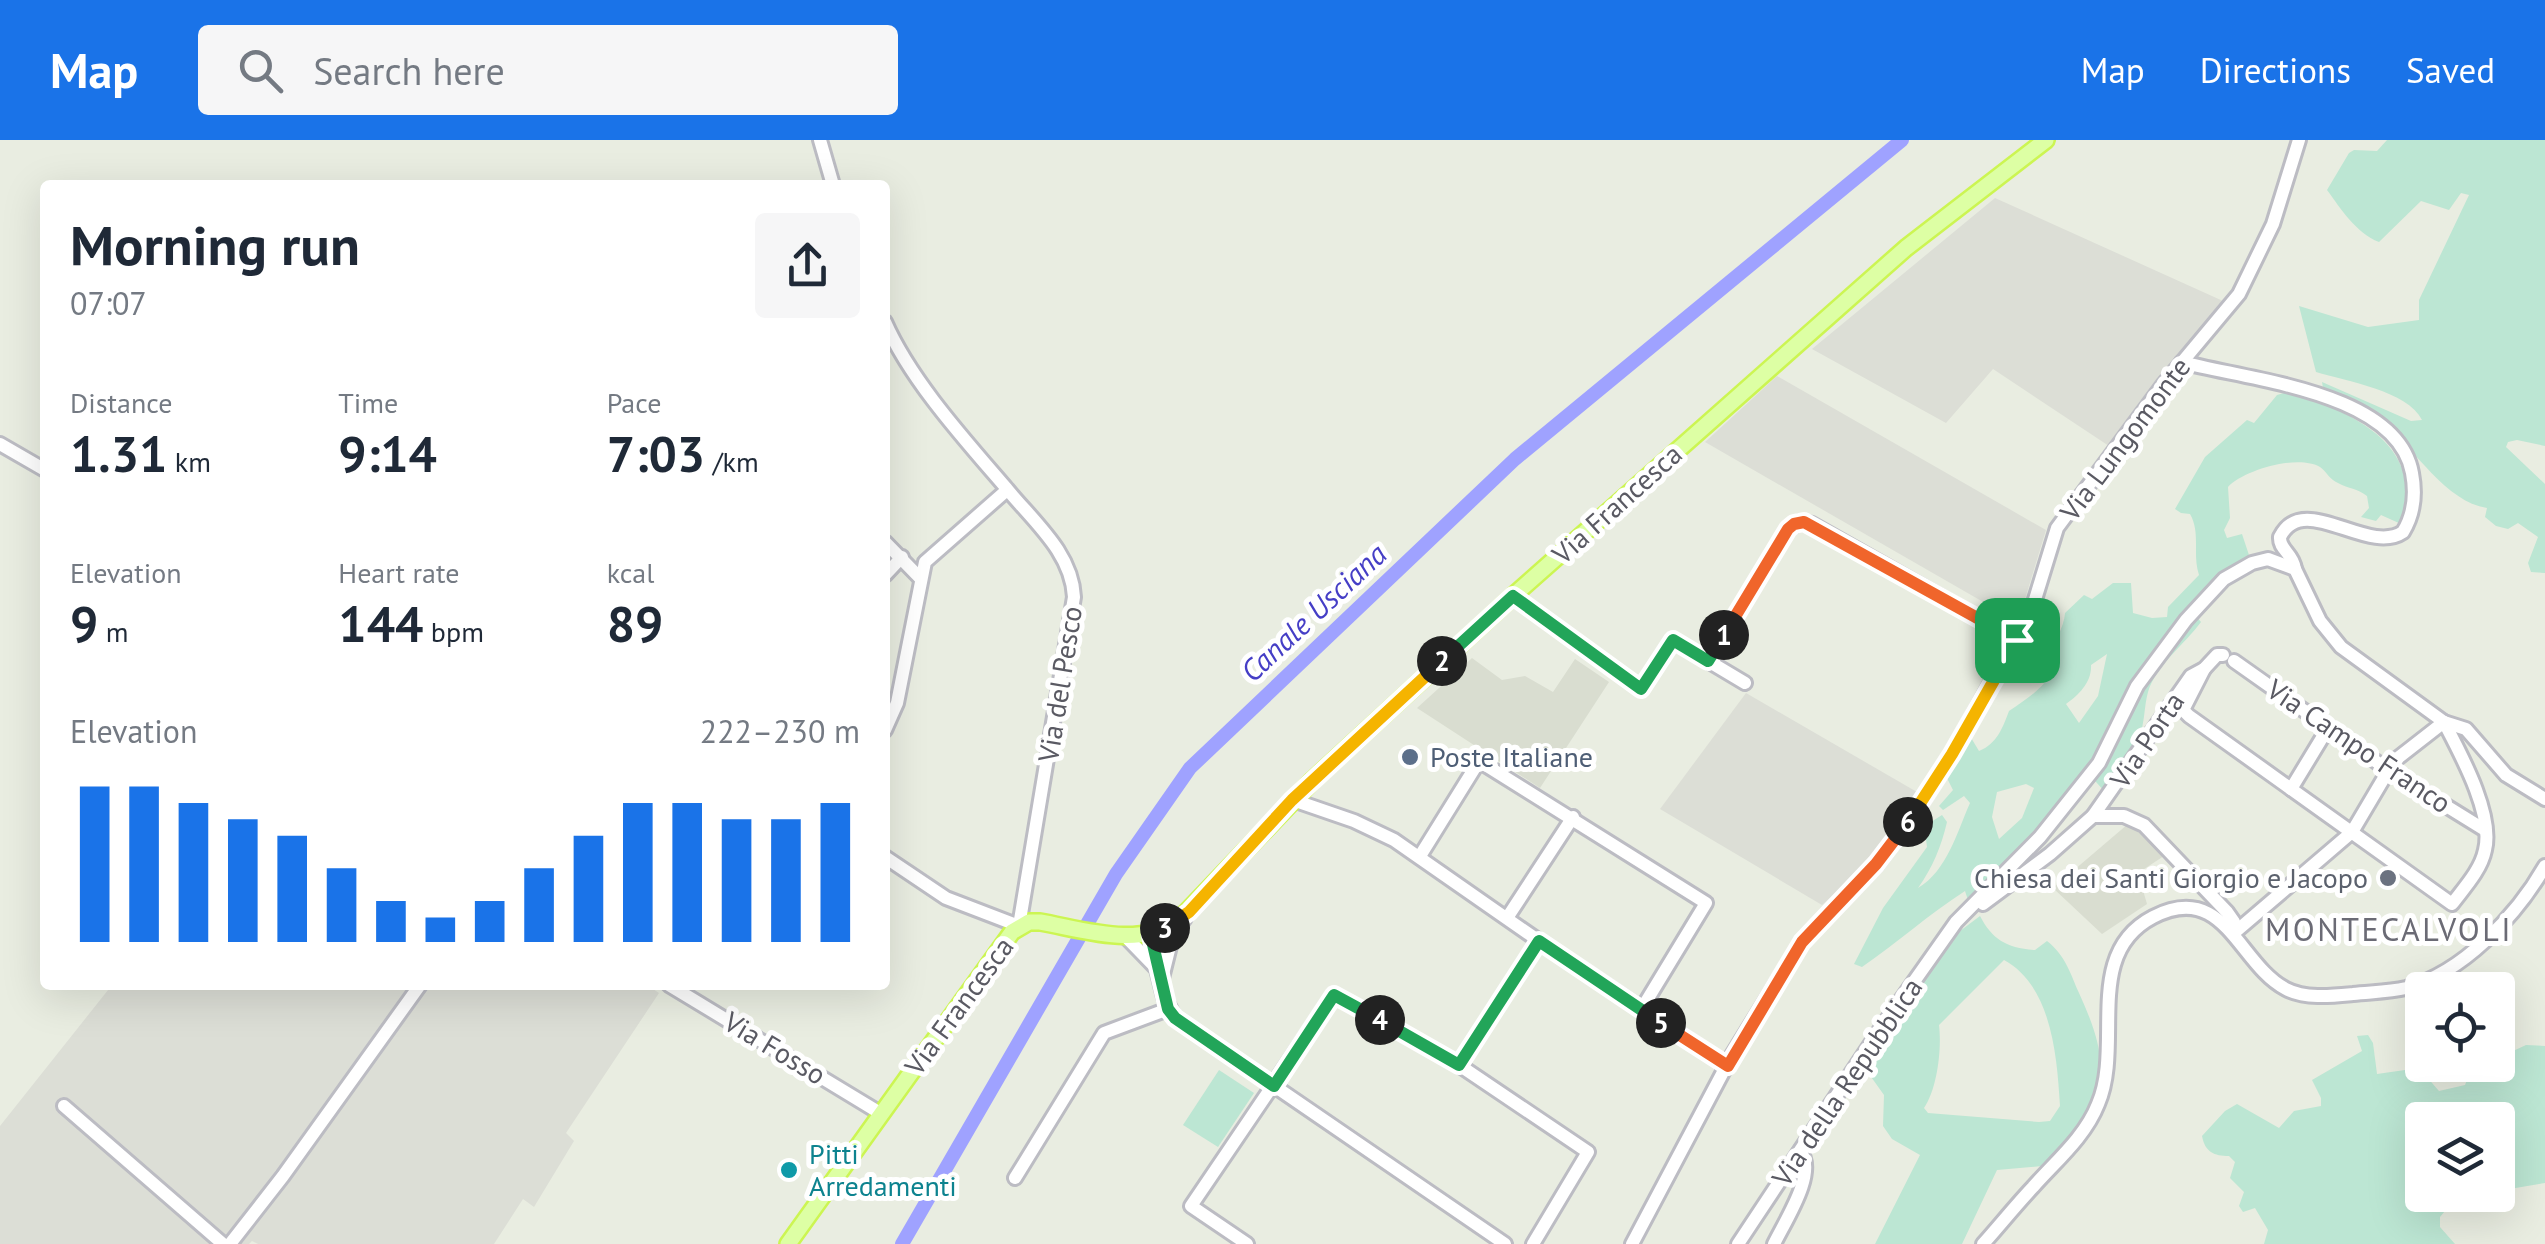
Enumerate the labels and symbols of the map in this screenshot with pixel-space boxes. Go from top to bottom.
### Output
street label: Via Lungomonte [2050,349,2198,529]
street label: Via Francesca [1543,436,1689,572]
water label: Canale Usciana [1232,534,1394,690]
pin [1975,598,2060,683]
street label: Via del Pesco [1029,603,1090,766]
pin: 1 [1699,610,1749,660]
pin: 2 [1417,636,1467,686]
street label: Via Campo Franco [2259,670,2459,821]
street label: Via Porta [2100,685,2192,796]
place label: Poste Italiane [1430,738,1593,775]
marker: Poste Italiane [1399,746,1421,768]
pin: 6 [1883,797,1933,847]
place label: Chiesa dei Santi Giorgio e Jacopo [1974,859,2368,896]
marker: Chiesa dei Santi Giorgio e Jacopo [2377,867,2399,889]
pin: 3 [1140,903,1190,953]
district label: MONTECALVOLI [2265,908,2513,950]
street label: Via Francesca [895,929,1021,1083]
street label: Via della Repubblica [1762,970,1930,1194]
pin: 4 [1355,995,1405,1045]
pin: 5 [1636,998,1686,1048]
street label: Via Fosso [717,1002,833,1092]
place label: Pitti Arredamenti [809,1135,957,1204]
marker: Pitti Arredamenti [778,1159,800,1181]

